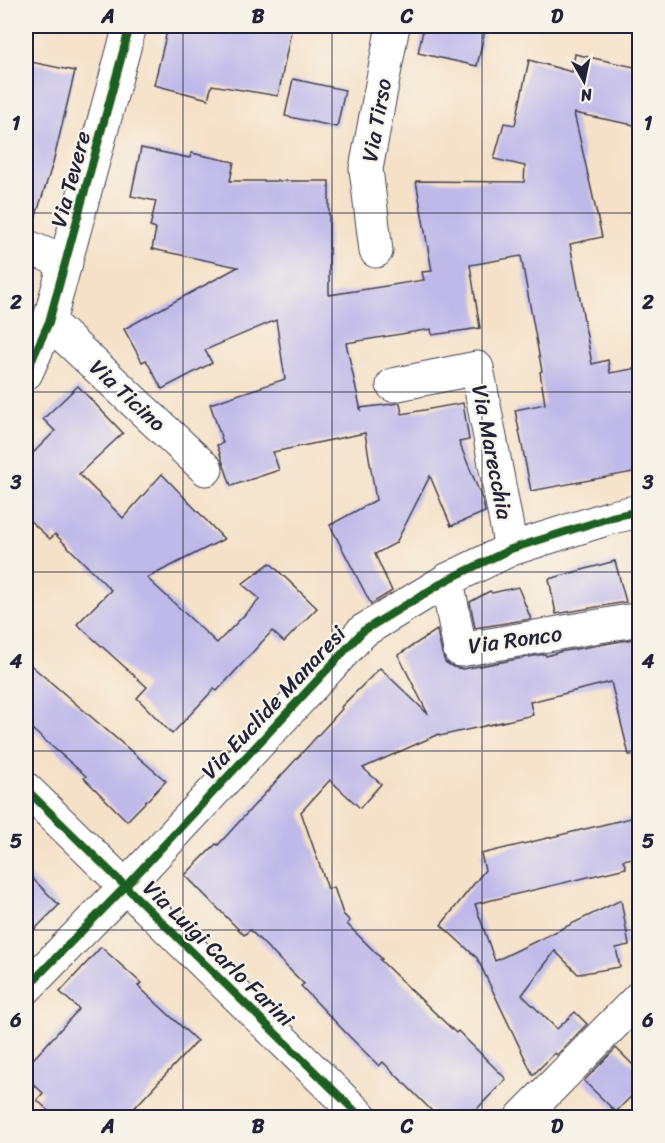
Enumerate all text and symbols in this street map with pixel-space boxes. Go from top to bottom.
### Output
text: A [100,0,115,34]
text: B [252,0,265,34]
text: C [400,0,414,34]
text: D [551,0,564,34]
north arrow [554,51,614,111]
street label: Via Tirso [350,75,403,165]
text: N [578,80,595,111]
text: 1 [12,106,21,141]
text: 1 [644,106,653,141]
street label: Via Tevere [39,127,102,232]
text: 2 [9,285,22,320]
text: 2 [641,285,654,320]
street label: Via Ticino [80,349,175,442]
street label: Via Marecchia [460,381,525,523]
text: 3 [10,465,22,500]
text: 3 [642,465,654,500]
street label: Via Ronco [466,614,564,665]
street label: Via Euclide Manaresi [191,616,356,788]
text: 4 [9,644,23,679]
text: 4 [641,644,655,679]
text: 5 [10,824,22,859]
text: 5 [642,824,654,859]
street label: Via Luigi Carlo Farini [133,870,305,1037]
text: 6 [9,1003,22,1038]
text: 6 [641,1003,654,1038]
text: A [100,1109,115,1143]
text: B [252,1109,265,1143]
text: C [400,1109,414,1143]
text: D [551,1109,564,1143]

